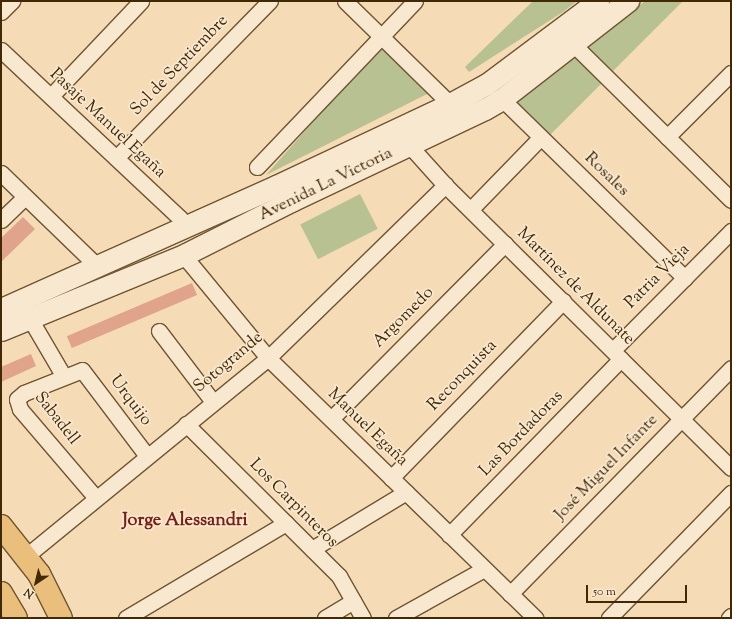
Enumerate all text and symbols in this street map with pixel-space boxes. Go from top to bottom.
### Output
street label: Sol de Septiembre [127,11,233,121]
street label: Pasaje Manuel Egaña [45,65,169,183]
street label: Avenida La Victoria [256,144,396,226]
street label: Rosales [579,149,633,201]
street label: Martínez de Aldunate [512,224,638,350]
street label: Patria Vieja [621,240,695,314]
street label: Argomedo [369,283,439,353]
street label: Sotogrande [190,328,268,398]
street label: Reconquista [424,336,502,416]
street label: Urquijo [104,372,156,430]
street label: Manuel Egaña [323,385,411,471]
street label: Las Bordadoras [476,387,568,481]
street label: Sabadell [29,389,83,449]
street label: José Miguel Infante [551,411,663,525]
street label: Los Carpinteros [244,455,342,553]
district label: Jorge Alessandri [122,510,248,532]
north arrow [16,563,56,603]
scale bar [588,577,689,603]
text: 50 m [593,583,616,601]
text: N [21,584,37,602]

